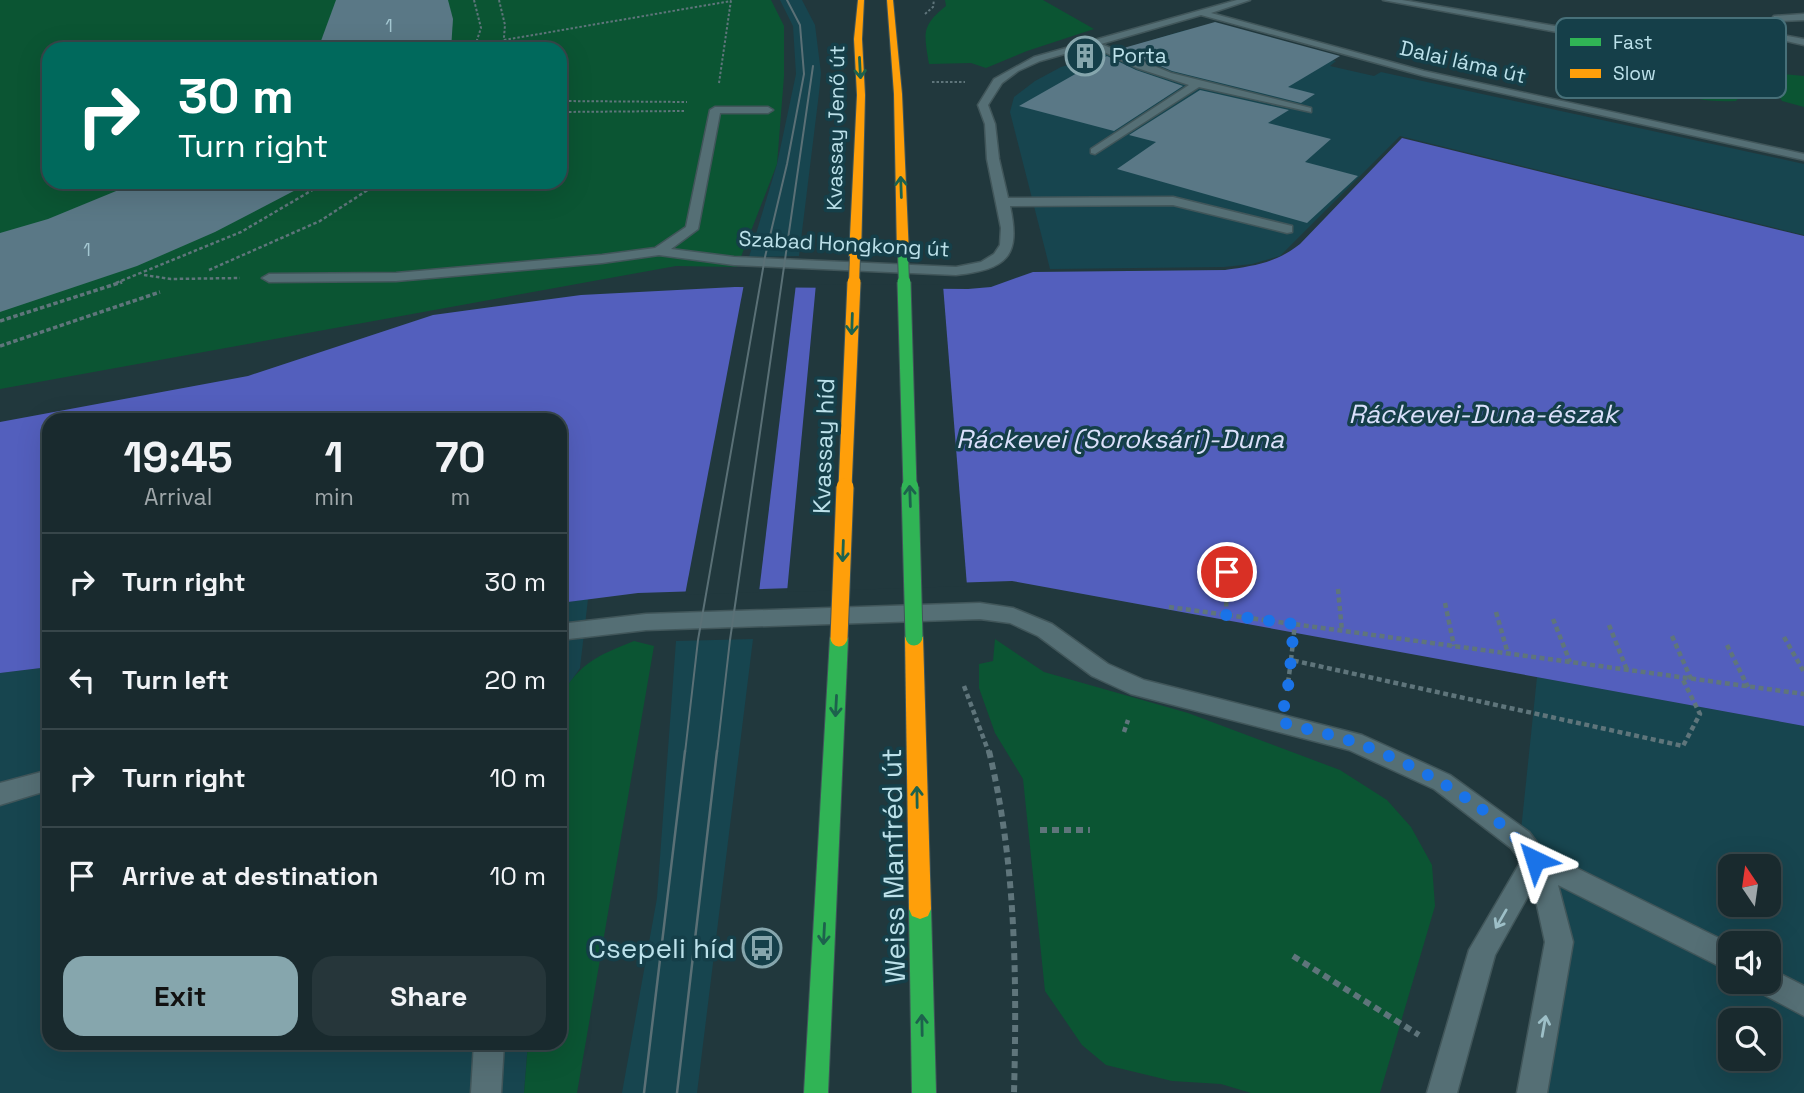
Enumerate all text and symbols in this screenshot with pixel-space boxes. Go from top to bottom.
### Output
house number: 1 [385,14,393,37]
legend [1556,18,1786,98]
text: Fast [1613,30,1653,55]
street label: Dalai láma út [1397,34,1529,89]
building icon: Porta [1064,35,1106,77]
place label: Porta [1112,42,1167,69]
street label: Kvassay Jenő út [821,45,850,211]
one-way arrow [853,56,866,79]
text: Slow [1613,61,1656,86]
text: 30 m [178,65,294,127]
icon: right [63,70,154,161]
text: Turn right [178,126,328,166]
one-way arrow [894,176,908,199]
street label: Szabad Hongkong út [738,224,950,263]
house number: 1 [83,238,91,261]
one-way arrow [845,312,858,335]
street label: Kvassay híd [806,378,841,514]
water label: Ráckevei-Duna-észak [1349,397,1620,431]
water label: Ráckevei (Soroksári)-Duna [956,422,1285,456]
text: 19:45 [123,431,233,484]
text: 1 [325,431,344,484]
text: 70 [435,431,486,484]
text: Arrival [144,482,212,512]
text: min [314,482,354,512]
text: m [450,482,470,512]
one-way arrow [903,484,917,507]
one-way arrow [836,540,849,563]
pin [1197,542,1257,602]
icon: arrive [1208,553,1246,591]
icon: right [63,563,101,601]
text: Turn right [122,565,246,599]
text: 30 m [485,565,546,599]
icon: left [63,661,101,699]
text: Turn left [122,663,229,697]
text: 20 m [485,663,546,697]
one-way arrow [829,695,842,718]
street label: Weiss Manfréd út [873,748,913,984]
icon: right [63,759,101,797]
text: Turn right [122,761,246,795]
text: 10 m [489,761,546,795]
one-way arrow [911,786,924,809]
position arrow [1498,823,1572,897]
north arrow [1718,854,1782,917]
map controls [1718,854,1781,1071]
icon: arrive [63,857,101,895]
text: Arrive at destination [122,859,379,893]
text: 10 m [489,859,546,893]
one-way arrow [1494,909,1508,929]
one-way arrow [818,922,831,945]
bus stop icon: Csepeli híd [741,927,783,969]
place label: Csepeli híd [588,930,735,966]
button: sound [1718,931,1781,994]
button: Exit [63,956,298,1036]
button: Share [312,956,546,1036]
button: search [1718,1008,1781,1071]
one-way arrow [916,1014,929,1037]
one-way arrow [1538,1015,1551,1038]

